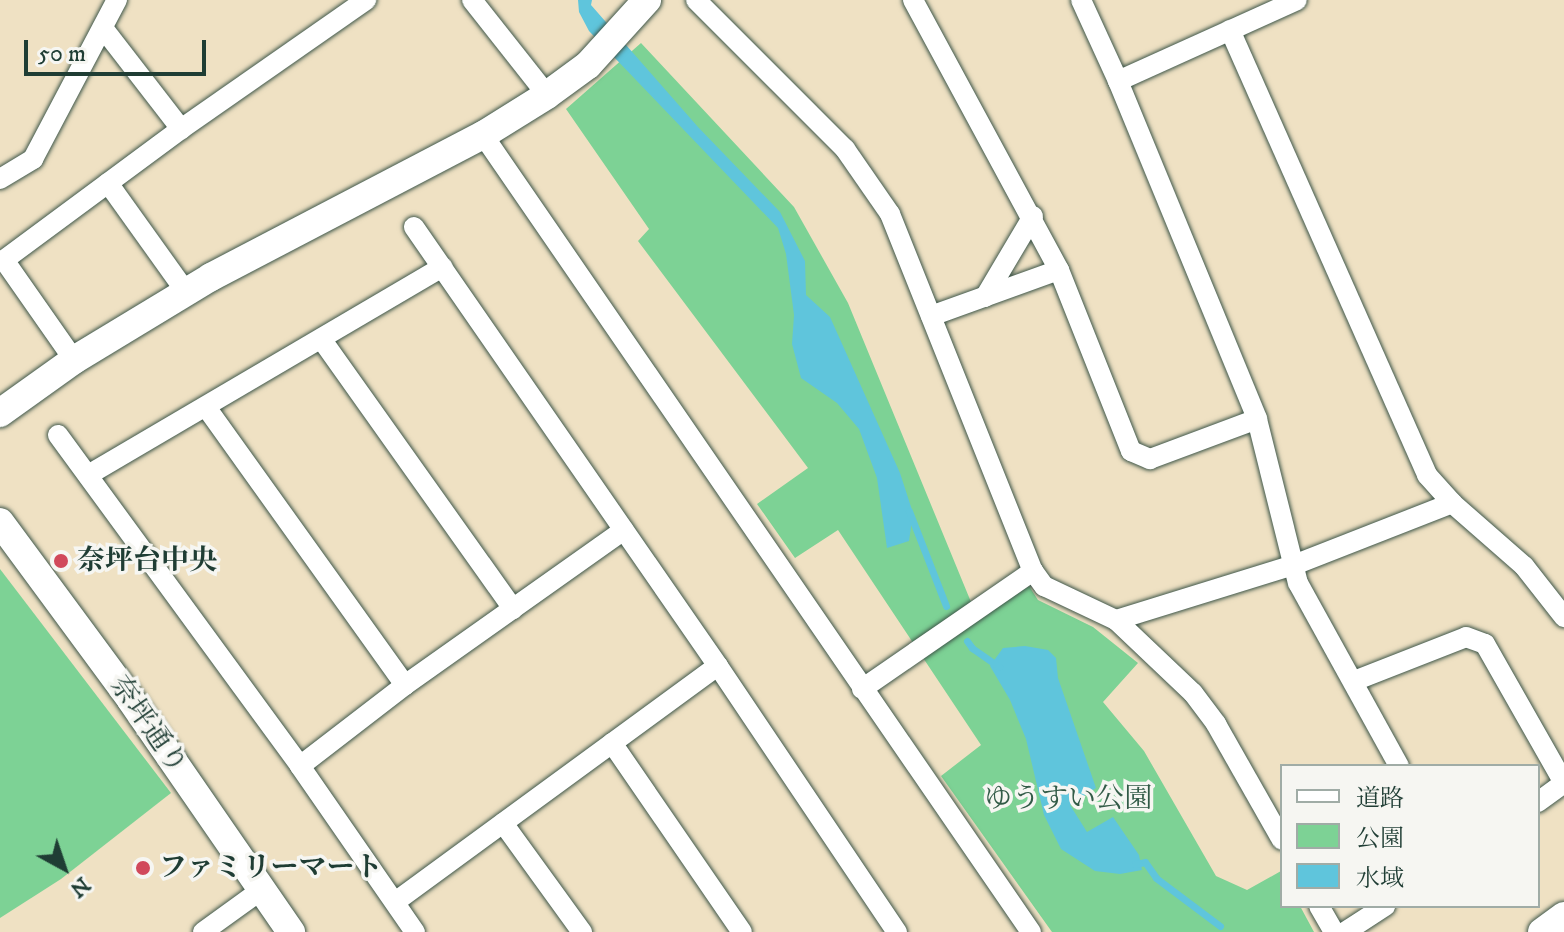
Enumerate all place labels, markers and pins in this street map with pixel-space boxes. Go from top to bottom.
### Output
place label: 奈坪台中央 [77,544,217,578]
marker: 奈坪台中央 [52,552,70,570]
place label: ファミリーマート [159,851,383,885]
marker: ファミリーマート [134,859,152,877]

